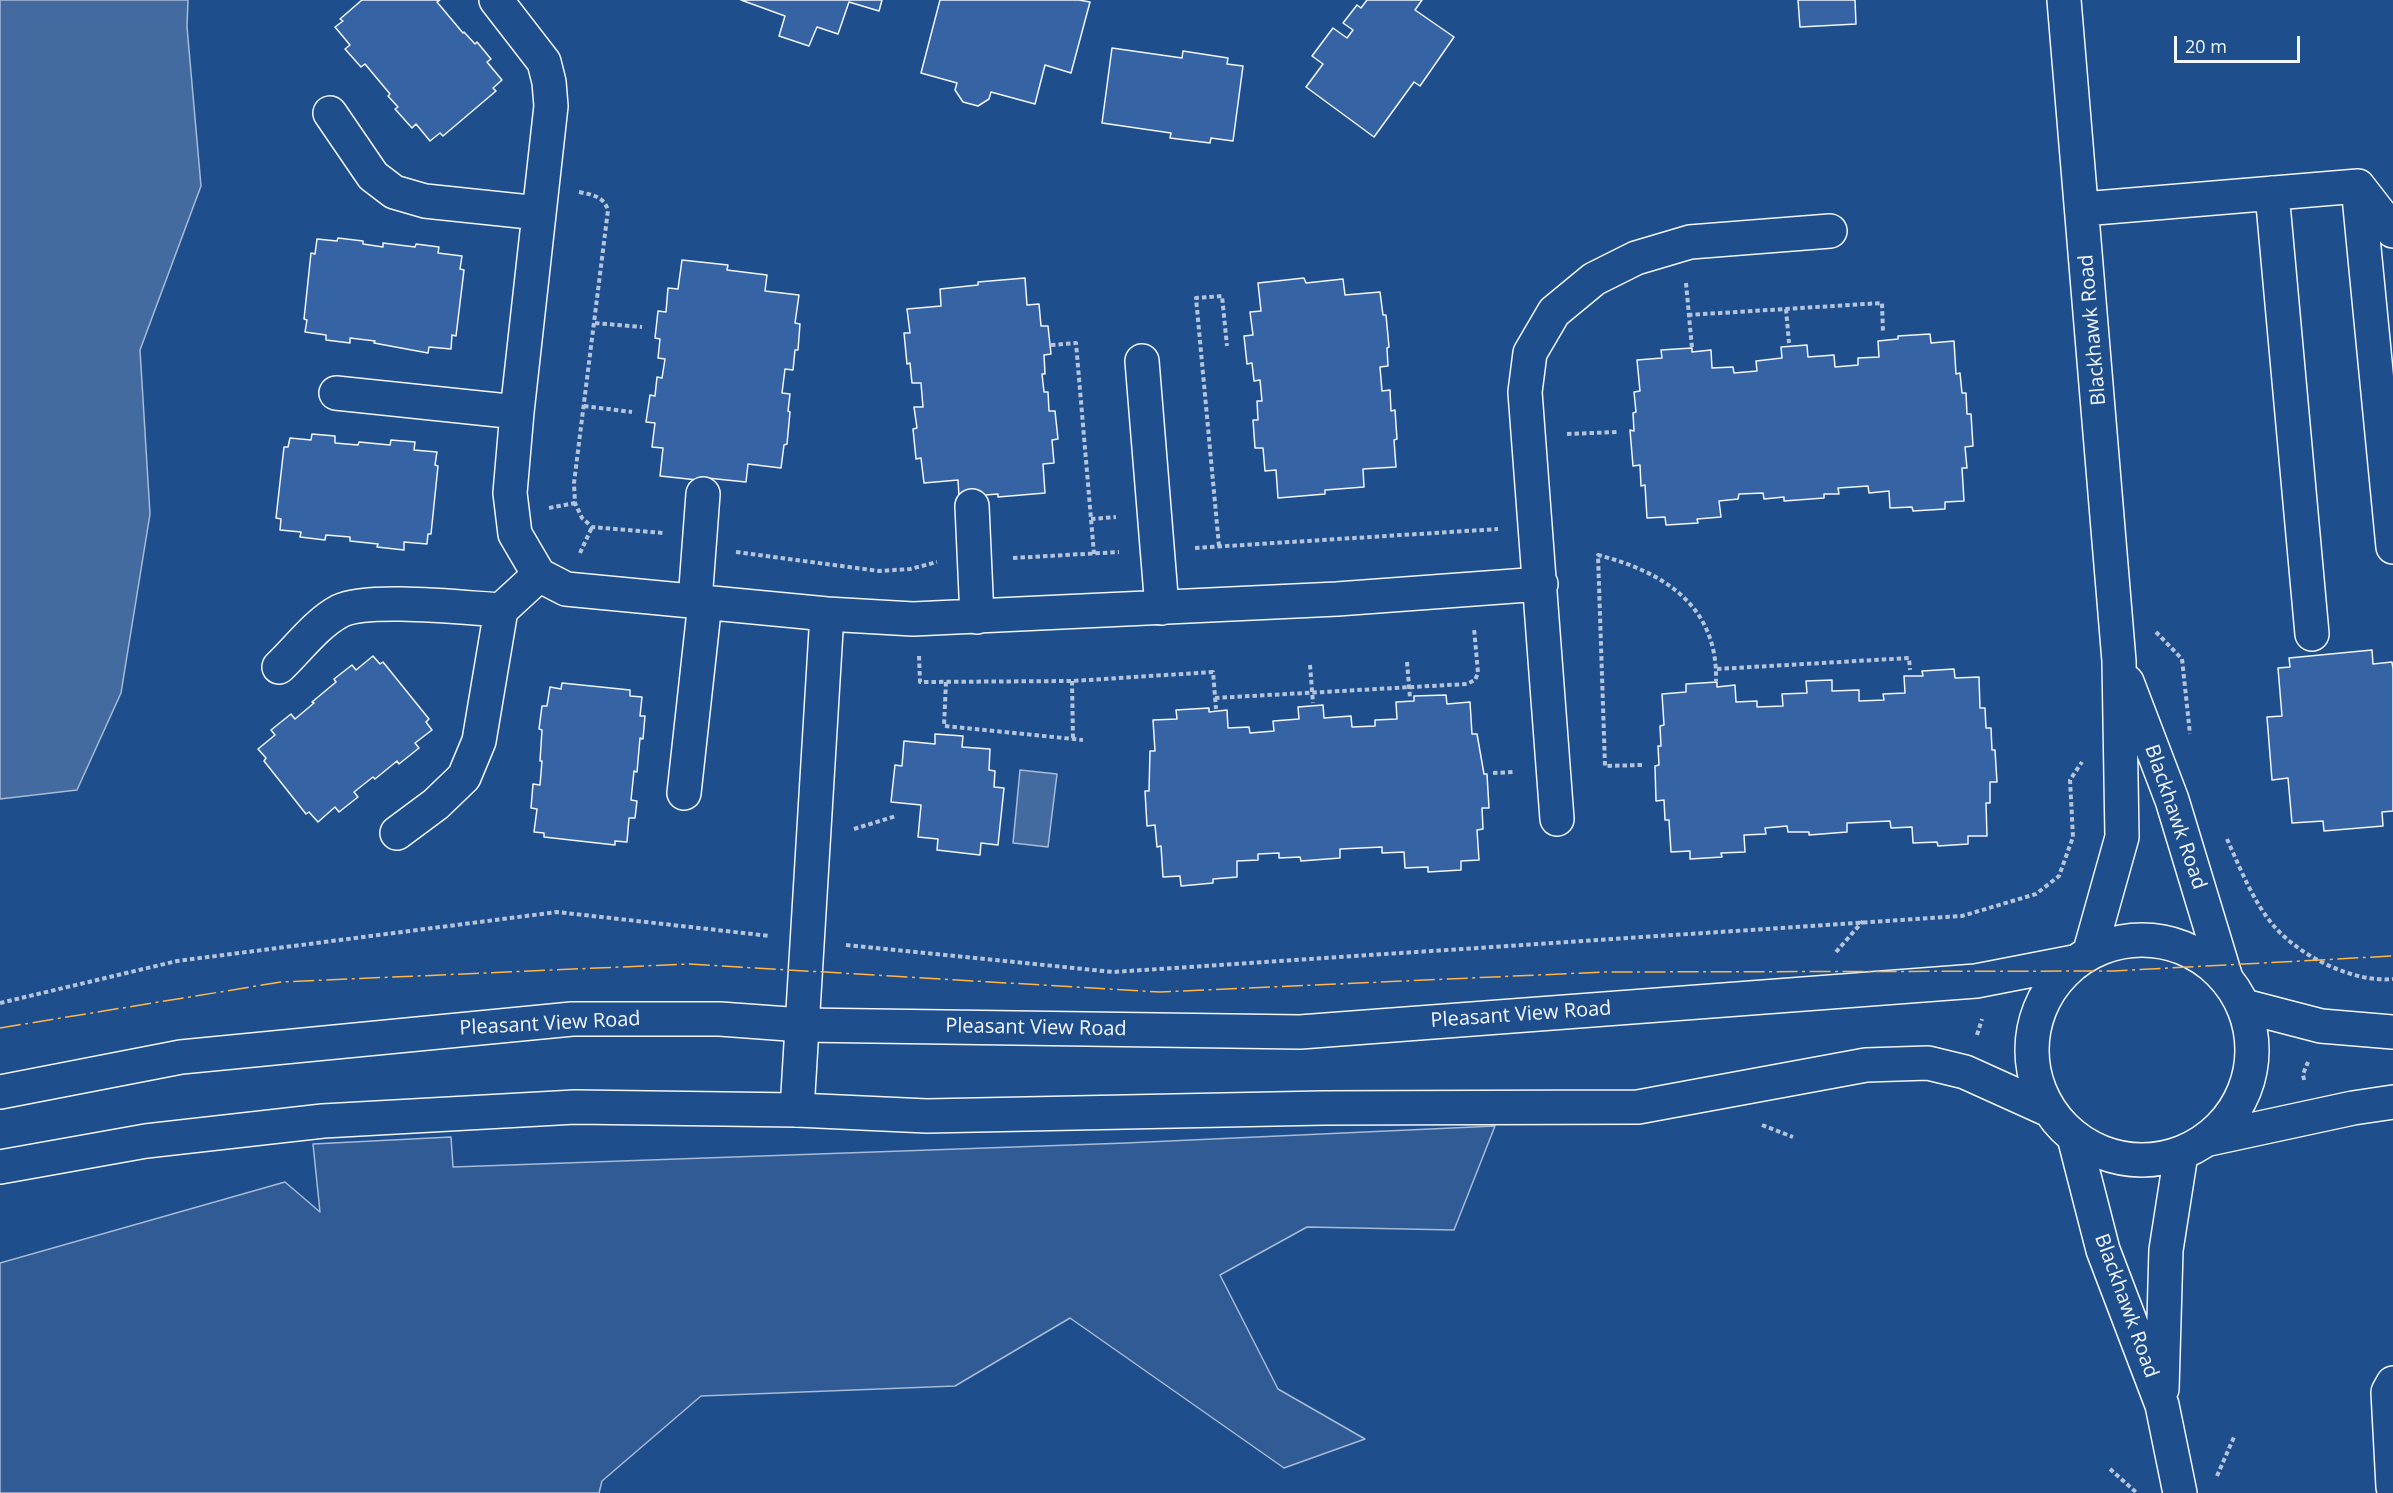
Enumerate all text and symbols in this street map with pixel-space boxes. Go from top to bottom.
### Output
scale bar [2177,24,2303,62]
text: 20 m [2185,34,2227,58]
street label: Blackhawk Road [2074,254,2112,406]
street label: Blackhawk Road [2139,741,2211,893]
street label: Pleasant View Road [1430,997,1612,1033]
street label: Pleasant View Road [459,1007,641,1041]
street label: Pleasant View Road [945,1014,1127,1042]
street label: Blackhawk Road [2089,1231,2163,1381]

